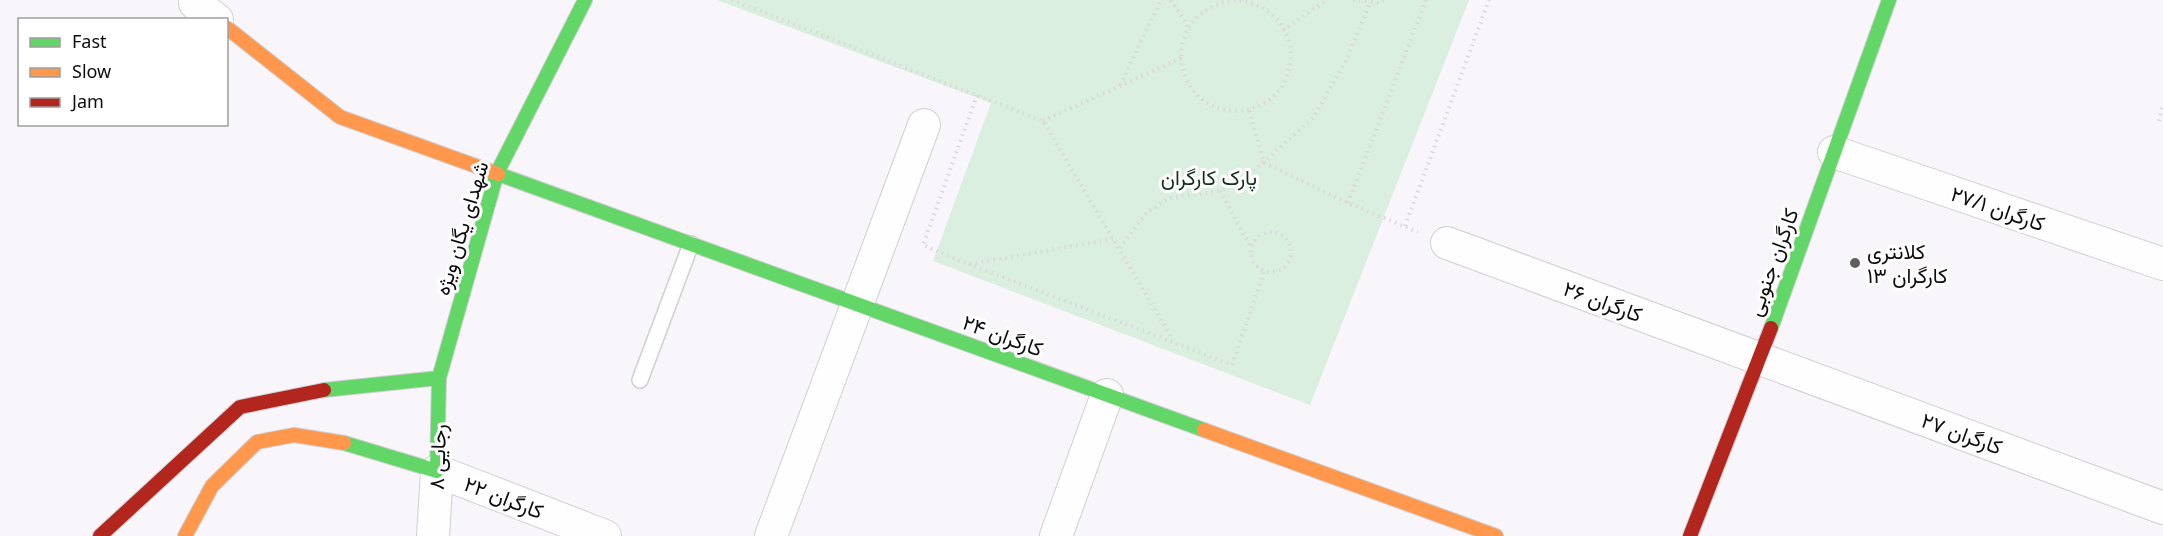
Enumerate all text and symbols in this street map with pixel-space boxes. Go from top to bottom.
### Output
legend [18,18,228,126]
text: Fast [72,29,107,53]
text: Slow [72,59,111,83]
text: Jam [70,89,104,113]
street label: شهدای یگان ویژه [427,158,495,298]
park label: پارک کارگران [1161,163,1257,192]
street label: کارگران ۲۷/۱ [1947,179,2049,237]
street label: کارگران جنوبی [1740,204,1804,320]
place label: کلانتری ۱۳ کارگران [1867,237,1948,289]
marker: کلانتری ۱۳ کارگران [1848,256,1862,270]
street label: کارگران ۲۶ [1560,274,1646,328]
street label: کارگران ۲۴ [959,308,1047,362]
street label: کارگران ۲۷ [1918,405,2006,461]
street label: رجایی ۸ [422,424,452,490]
street label: کارگران ۲۲ [460,469,548,525]

